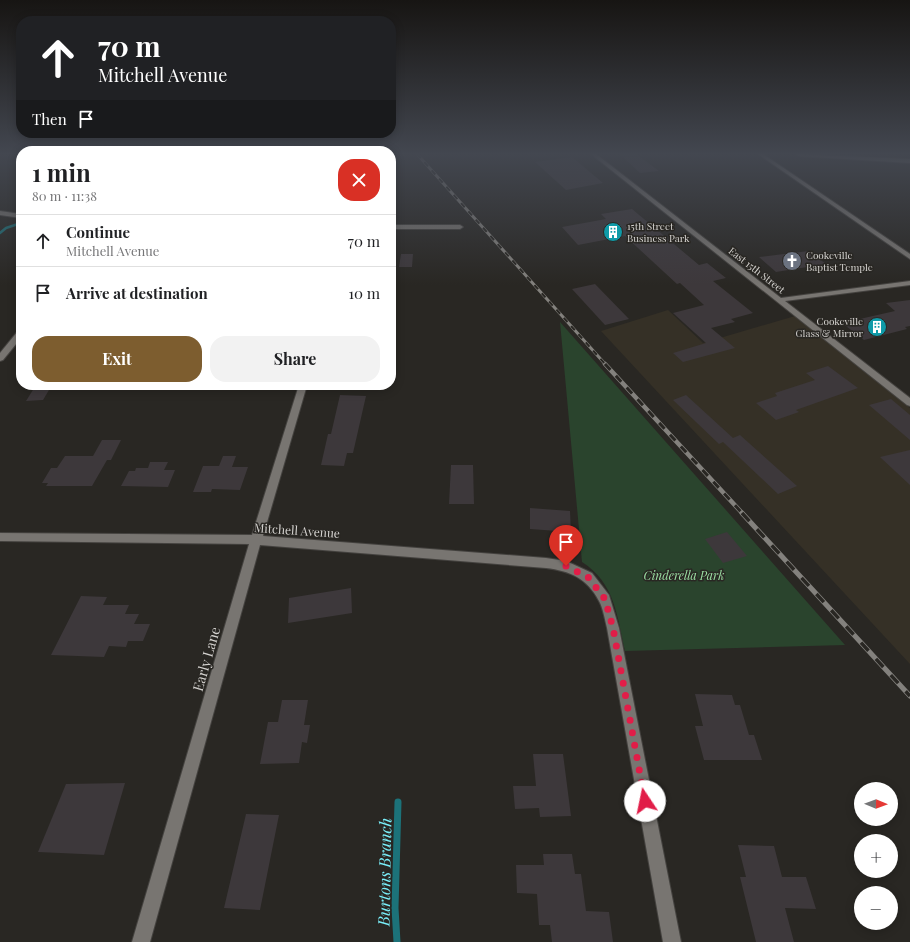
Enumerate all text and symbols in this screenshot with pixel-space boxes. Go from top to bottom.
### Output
text: 70 m [98,27,161,64]
icon: ahead [32,32,84,84]
text: Mitchell Avenue [98,63,227,87]
icon: arrive [75,108,97,130]
text: Then [32,109,67,129]
text: 1 min [32,156,91,188]
button: close [338,159,380,201]
text: 80 m · 11:38 [32,187,97,204]
place label: 15th Street Business Park [627,219,690,245]
building icon: 15th Street Business Park [602,221,624,243]
text: Continue [66,222,130,242]
icon: ahead [32,230,54,252]
text: 70 m [348,231,380,251]
text: Mitchell Avenue [66,242,159,259]
street label: East 15th Street [726,244,788,297]
place label: Cookeville Baptist Temple [806,248,873,274]
church icon: Cookeville Baptist Temple [781,250,803,272]
icon: arrive [32,282,54,304]
text: Arrive at destination [66,283,208,303]
text: 10 m [348,283,380,303]
place label: Cookeville Glass & Mirror [796,314,864,340]
building icon: Cookeville Glass & Mirror [866,316,888,338]
button: Exit [32,336,202,382]
button: Share [210,336,380,382]
street label: Mitchell Avenue [253,519,341,541]
pin [549,525,583,566]
icon: arrive [555,531,577,553]
park label: Cinderella Park [644,567,724,583]
street label: Early Lane [188,625,224,693]
position arrow [624,780,666,822]
north arrow [854,782,898,826]
map controls [854,782,898,930]
water label: Burtons Branch [373,818,395,927]
button: + [854,834,898,878]
button: − [854,886,898,930]

